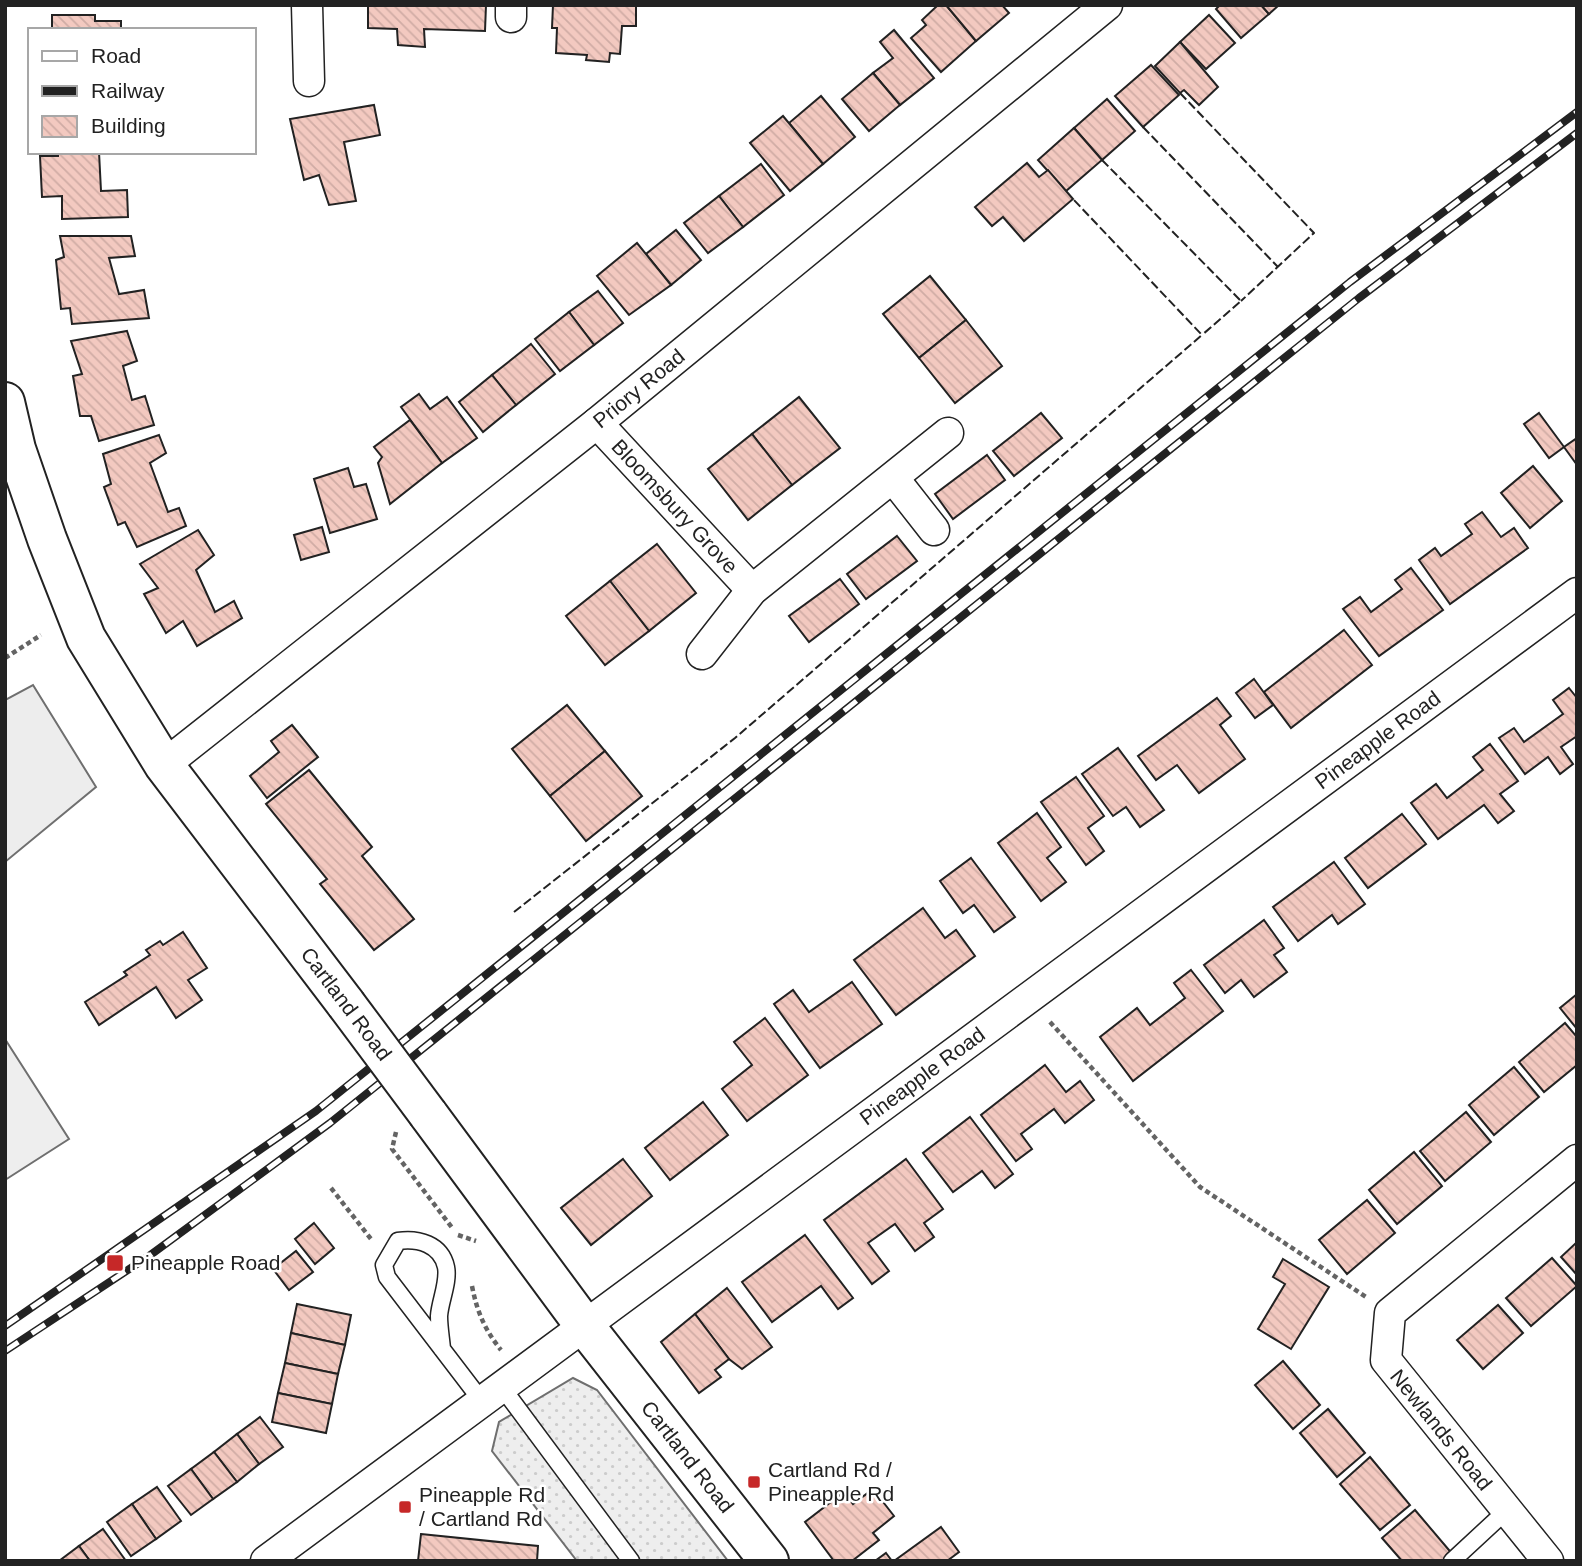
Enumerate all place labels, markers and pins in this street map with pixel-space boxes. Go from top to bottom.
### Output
place label: Pineapple Road [131,1251,280,1274]
marker: Pineapple Road [105,1253,125,1273]
place label: Cartland Rd / Pineapple Rd [768,1458,894,1505]
marker: Cartland Rd / Pineapple Rd [746,1474,762,1490]
place label: Pineapple Rd / Cartland Rd [419,1483,545,1530]
marker: Pineapple Rd / Cartland Rd [397,1499,413,1515]

